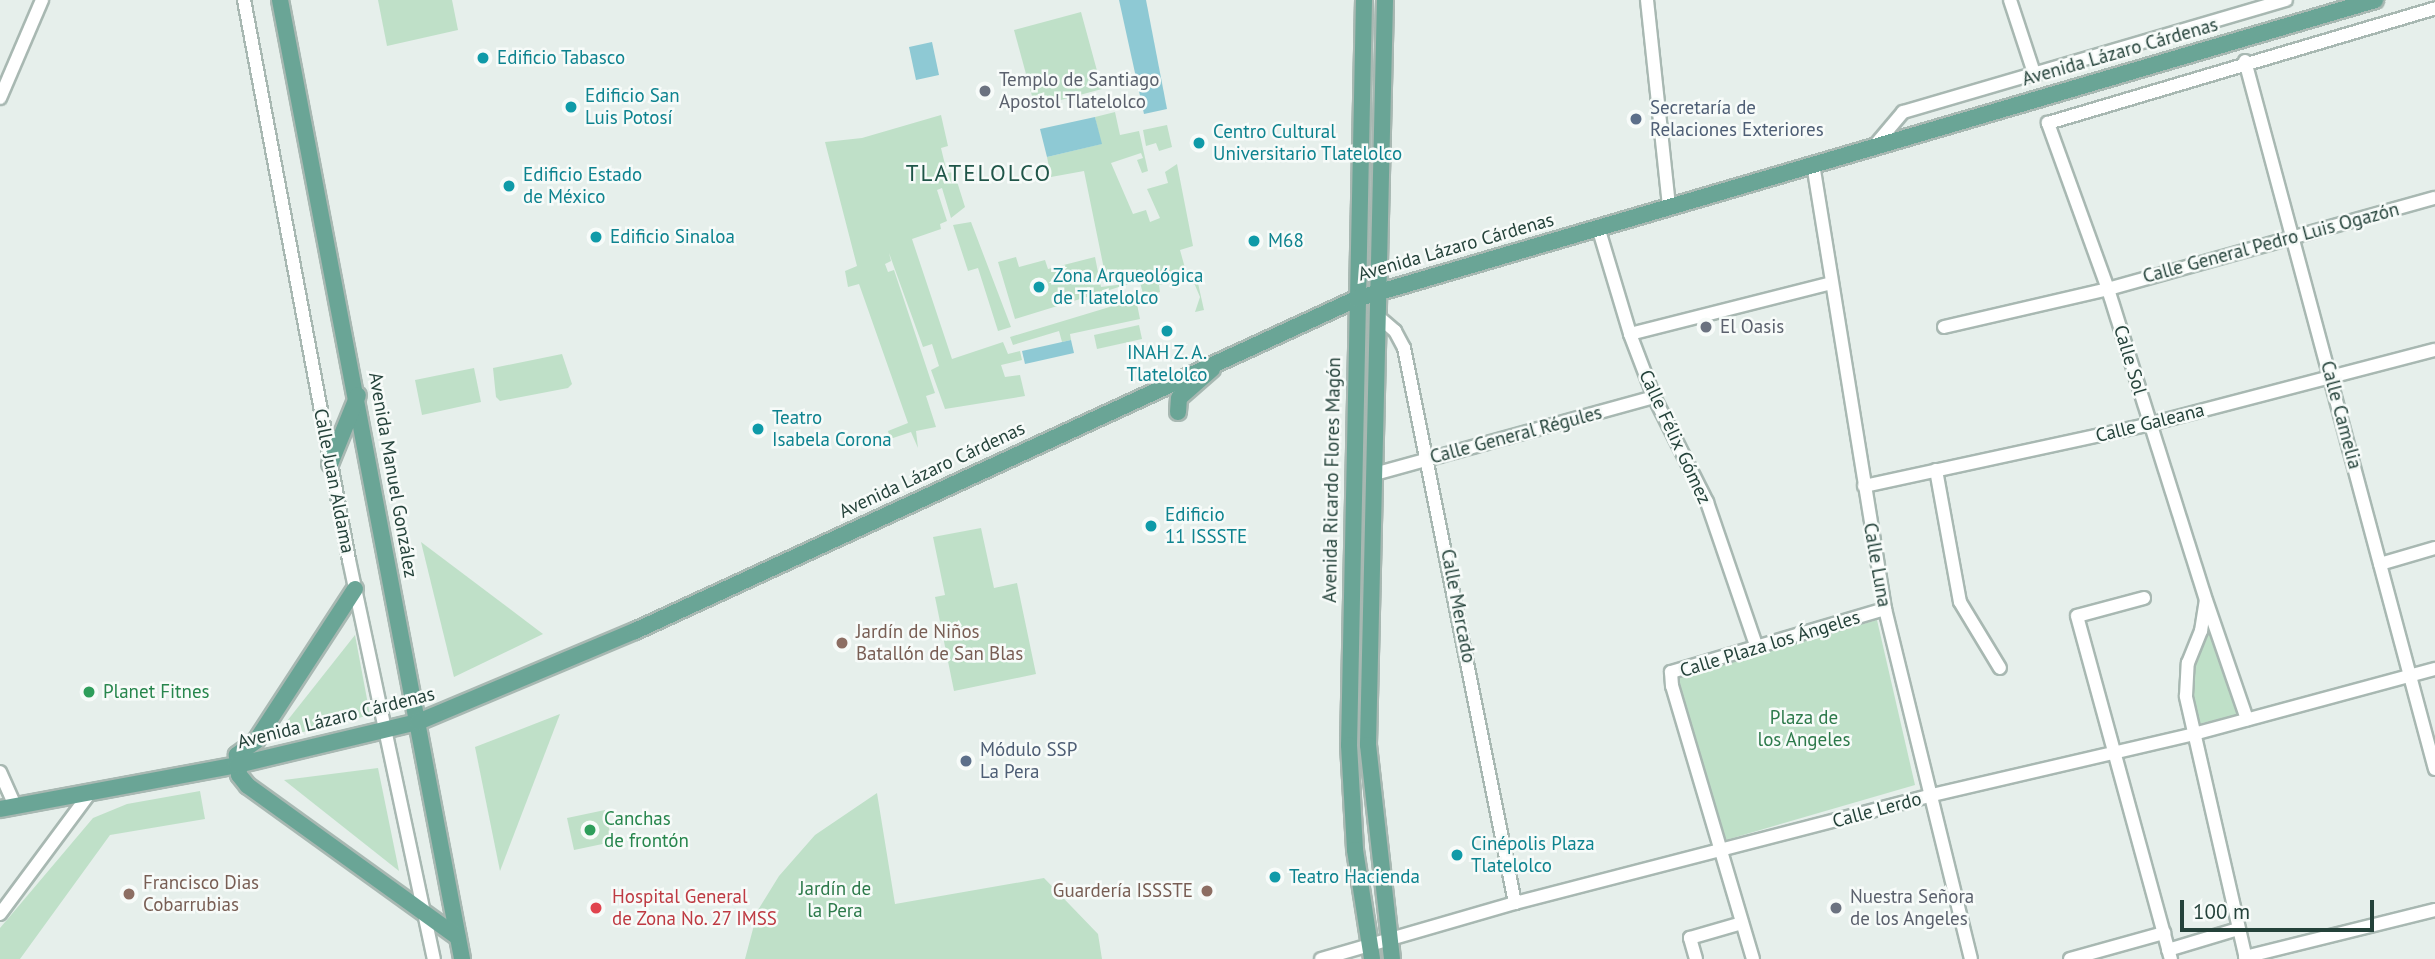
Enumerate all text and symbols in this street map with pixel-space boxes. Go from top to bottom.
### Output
street label: Avenida Lázaro Cárdenas [2020,13,2220,91]
place label: Edificio Tabasco [497,47,626,69]
marker: Edificio Tabasco [475,50,491,66]
place label: Templo de Santiago Apostol Tlatelolco [999,69,1159,113]
marker: Templo de Santiago Apostol Tlatelolco [977,83,993,99]
place label: Edificio San Luis Potosí [585,85,680,129]
place label: Secretaría de Relaciones Exteriores [1650,97,1824,141]
marker: Edificio San Luis Potosí [563,99,579,115]
marker: Secretaría de Relaciones Exteriores [1628,111,1644,127]
place label: Centro Cultural Universitario Tlatelolco [1213,121,1403,165]
marker: Centro Cultural Universitario Tlatelolco [1191,135,1207,151]
district label: TLATELOLCO [907,159,1051,187]
place label: Edificio Estado de México [523,164,642,208]
marker: Edificio Estado de México [501,178,517,194]
street label: Calle General Pedro Luis Ogazón [2140,198,2402,288]
street label: Avenida Lázaro Cárdenas [1356,208,1556,286]
place label: Edificio Sinaloa [610,226,735,248]
marker: Edificio Sinaloa [588,229,604,245]
place label: M68 [1268,230,1304,252]
marker: M68 [1246,233,1262,249]
place label: Zona Arqueológica de Tlatelolco [1053,265,1204,309]
marker: Zona Arqueológica de Tlatelolco [1031,279,1047,295]
place label: El Oasis [1720,316,1784,338]
marker: El Oasis [1698,319,1714,335]
street label: Calle Sol [2109,322,2151,398]
marker: INAH Z. A. Tlatelolco [1159,323,1175,339]
place label: INAH Z. A. Tlatelolco [1126,342,1208,386]
street label: Avenida Ricardo Flores Magón [1318,357,1346,603]
street label: Calle Camelia [2316,359,2366,471]
street label: Calle Félix Gómez [1634,366,1716,508]
street label: Avenida Manuel González [364,370,422,580]
street label: Calle Galeana [2093,398,2207,448]
street label: Calle General Régules [1428,401,1604,469]
street label: Calle Juan Aldama [309,406,359,556]
place label: Teatro Isabela Corona [772,407,892,451]
street label: Avenida Lázaro Cárdenas [835,417,1029,523]
marker: Teatro Isabela Corona [750,421,766,437]
place label: Edificio 11 ISSSTE [1165,504,1247,548]
marker: Edificio 11 ISSSTE [1143,518,1159,534]
street label: Calle Luna [1858,521,1896,609]
street label: Calle Mercado [1436,547,1480,665]
street label: Calle Plaza los Ángeles [1677,606,1863,682]
place label: Jardín de Niños Batallón de San Blas [856,621,1023,665]
marker: Jardín de Niños Batallón de San Blas [834,635,850,651]
place label: Planet Fitnes [103,681,210,703]
street label: Avenida Lázaro Cárdenas [235,682,437,754]
marker: Planet Fitnes [81,684,97,700]
park label: Plaza de los Angeles [1757,707,1851,751]
place label: Módulo SSP La Pera [980,739,1077,783]
marker: Módulo SSP La Pera [958,753,974,769]
street label: Calle Lerdo [1830,787,1924,833]
place label: Canchas de frontón [604,808,689,852]
marker: Canchas de frontón [582,822,598,838]
place label: Cinépolis Plaza Tlatelolco [1471,833,1595,877]
marker: Cinépolis Plaza Tlatelolco [1449,847,1465,863]
place label: Teatro Hacienda [1289,866,1420,888]
marker: Teatro Hacienda [1267,869,1283,885]
place label: Francisco Dias Cobarrubias [143,872,259,916]
park label: Jardín de la Pera [799,878,871,922]
place label: Guardería ISSSTE [1053,880,1193,902]
marker: Guardería ISSSTE [1199,883,1215,899]
marker: Francisco Dias Cobarrubias [121,886,137,902]
place label: Hospital General de Zona No. 27 IMSS [612,886,780,930]
place label: Nuestra Señora de los Angeles [1850,886,1974,930]
scale bar [2183,886,2377,930]
marker: Hospital General de Zona No. 27 IMSS [586,898,606,918]
text: 100 m [2193,898,2250,925]
marker: Nuestra Señora de los Angeles [1828,900,1844,916]

